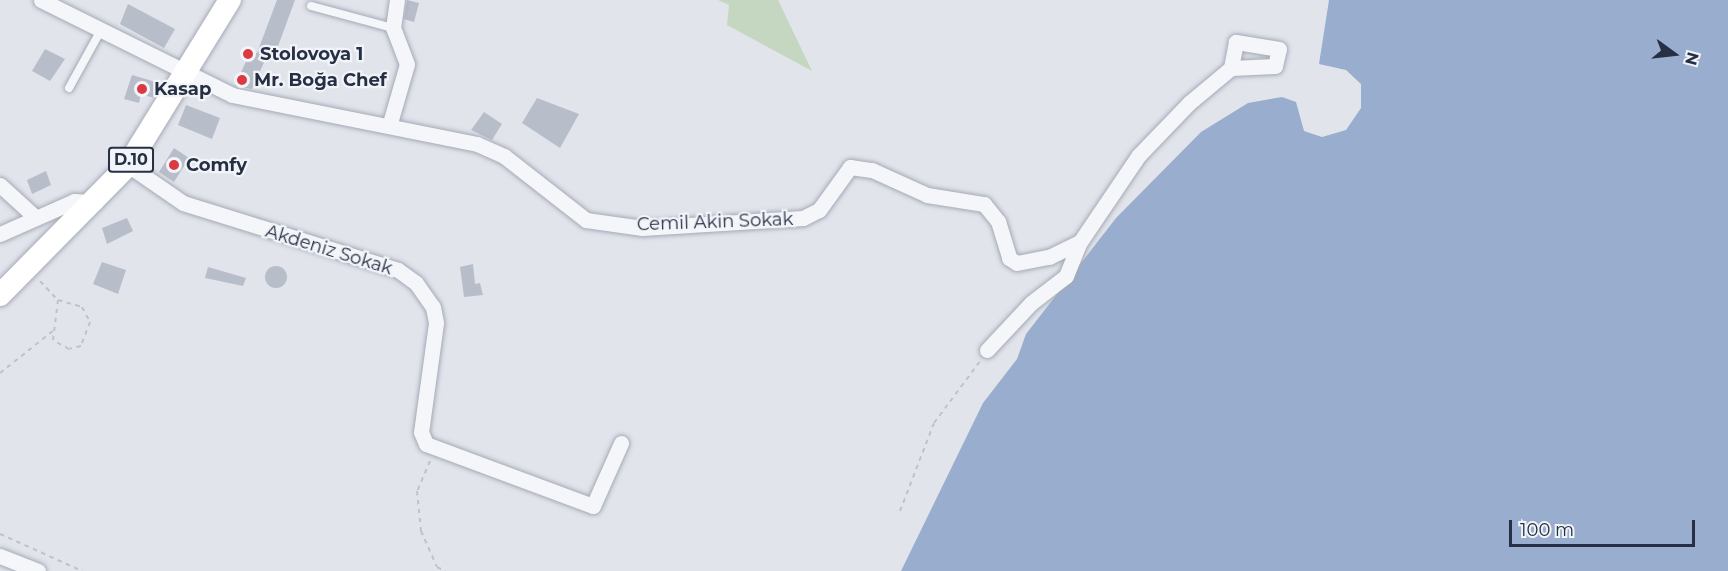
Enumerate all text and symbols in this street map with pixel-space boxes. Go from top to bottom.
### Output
north arrow [1644,24,1704,84]
place label: Stolovoya 1 [260,43,363,65]
marker: Stolovoya 1 [241,47,255,61]
text: N [1681,50,1703,67]
place label: Mr. Boğa Chef [254,69,387,91]
marker: Mr. Boğa Chef [235,73,249,87]
place label: Kasap [154,78,211,100]
marker: Kasap [135,82,149,96]
road number: D.10 [107,147,155,173]
place label: Comfy [186,154,247,176]
marker: Comfy [167,158,181,172]
street label: Cemil Akin Sokak [636,208,794,236]
street label: Akdeniz Sokak [263,220,395,280]
scale bar [1512,508,1698,546]
text: 100 m [1520,519,1574,541]

